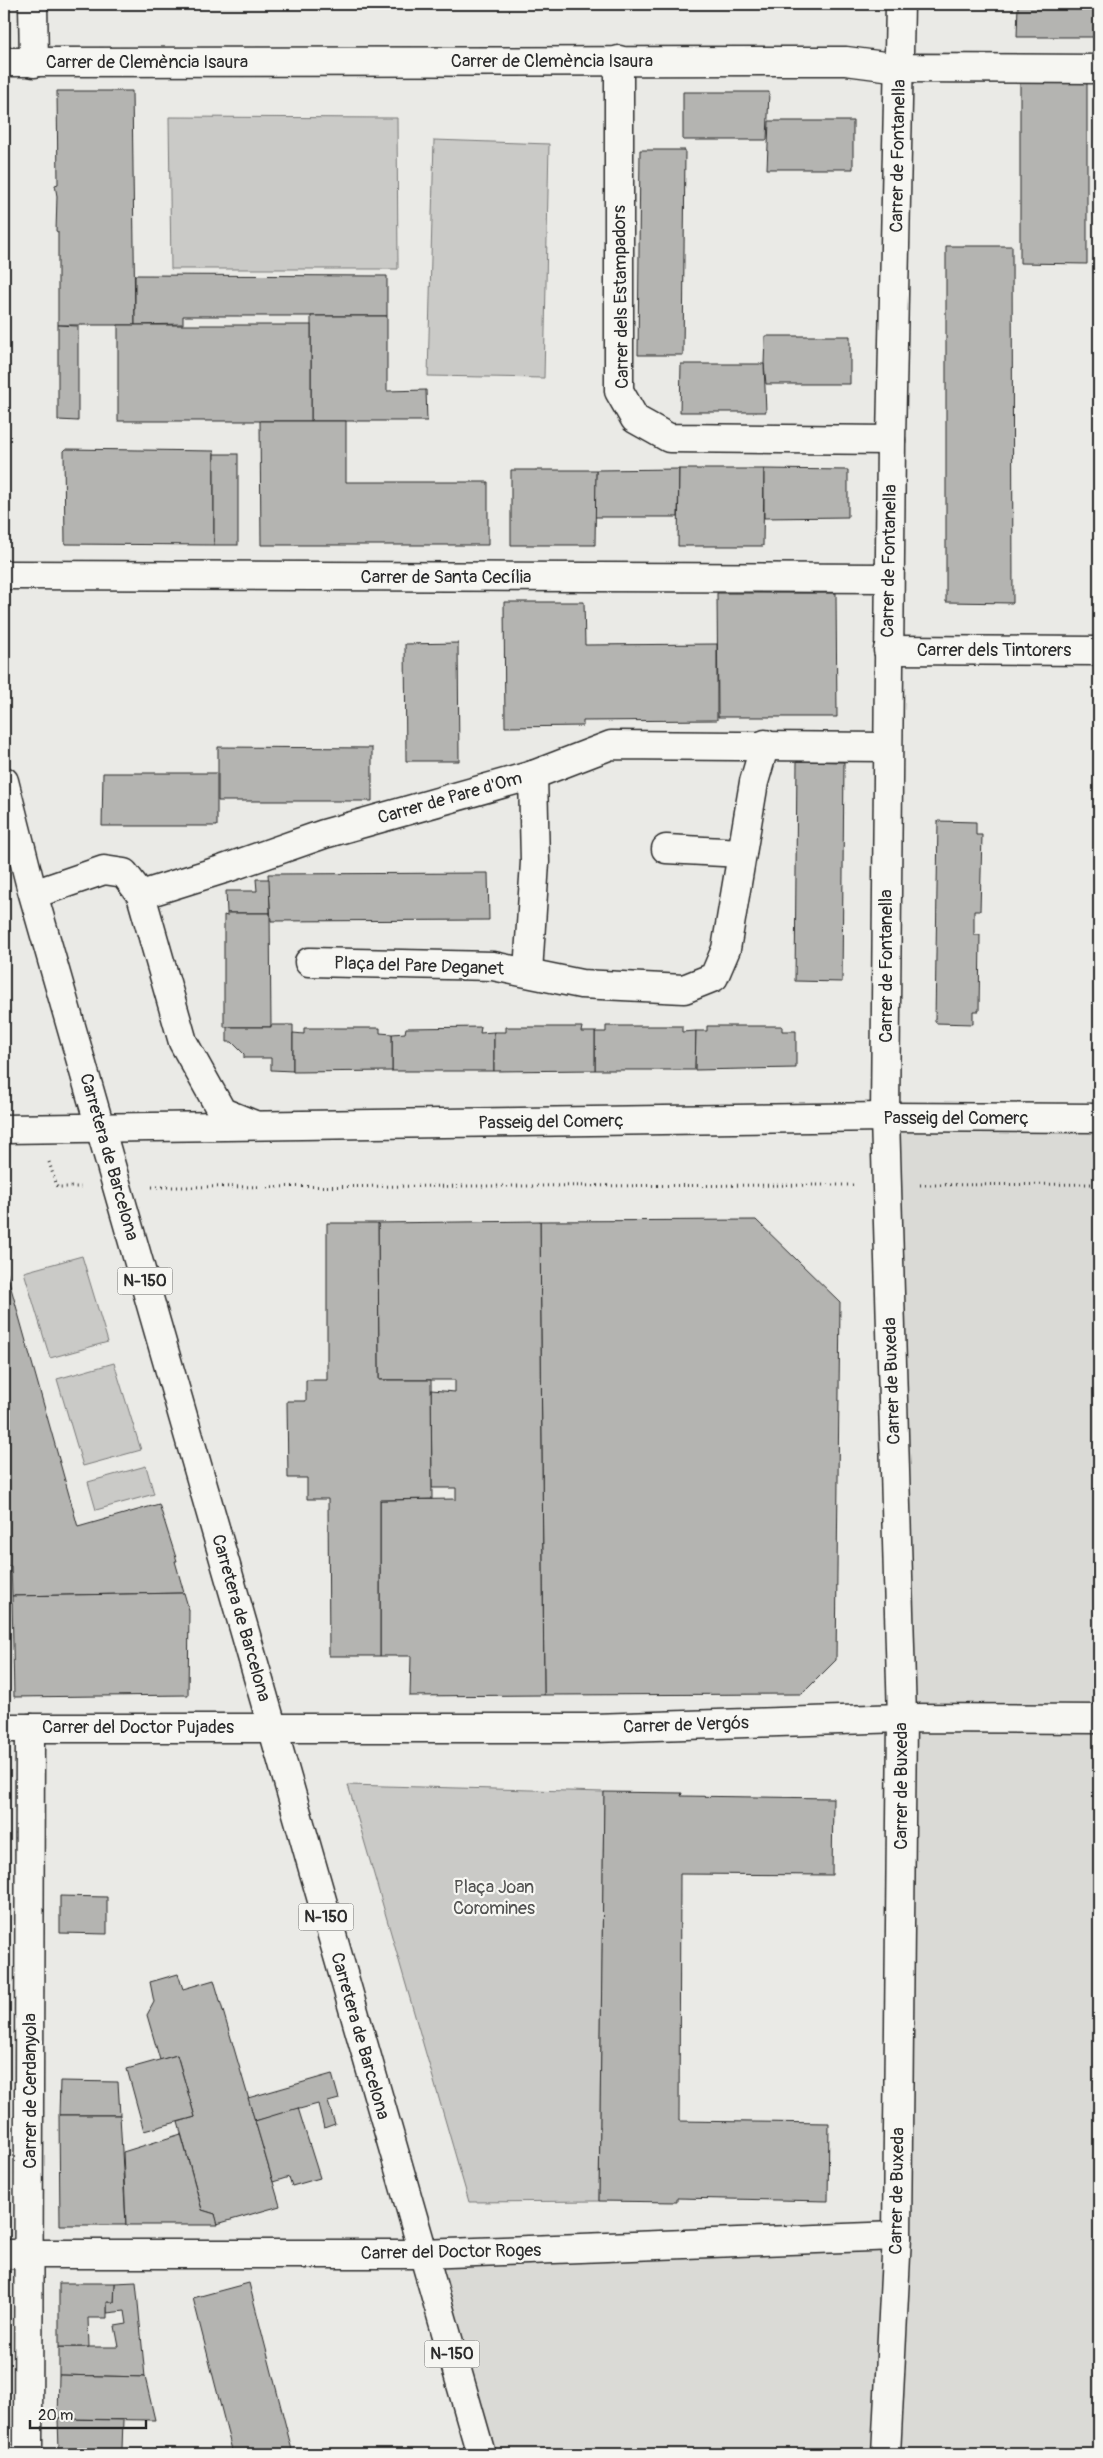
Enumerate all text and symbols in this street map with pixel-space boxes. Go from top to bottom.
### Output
street label: Carrer de Clemència Isaura [451,50,653,73]
street label: Carrer de Clemència Isaura [46,51,248,74]
street label: Carrer de Fontanella [885,79,911,233]
street label: Carrer dels Estampadors [608,205,634,389]
street label: Carrer de Fontanella [876,484,902,638]
street label: Carrer de Santa Cecília [361,566,531,589]
street label: Carrer dels Tintorers [917,639,1071,662]
street label: Carrer de Pare d'Om [375,766,525,830]
street label: Carrer de Fontanella [875,889,898,1043]
street label: Plaça del Pare Deganet [334,952,505,980]
street label: Carretera de Barcelona [74,1071,144,1243]
street label: Passeig del Comerç [883,1107,1029,1130]
street label: Passeig del Comerç [478,1109,624,1135]
road number: N-150 [118,1268,172,1294]
street label: Carrer de Buxeda [878,1317,906,1445]
street label: Carretera de Barcelona [206,1532,276,1704]
street label: Carrer de Vergós [623,1711,749,1739]
street label: Carrer del Doctor Pujades [42,1716,234,1739]
street label: Carrer de Buxeda [890,1722,913,1850]
park label: Plaça Joan Coromines [453,1876,535,1920]
road number: N-150 [298,1904,354,1930]
street label: Carretera de Barcelona [325,1950,395,2122]
street label: Carrer de Cerdanyola [19,2013,42,2169]
street label: Carrer de Buxeda [884,2127,910,2255]
street label: Carrer del Doctor Roges [360,2239,542,2265]
road number: N-150 [424,2340,480,2368]
scale bar [30,2398,146,2430]
text: 20 m [38,2406,73,2425]

